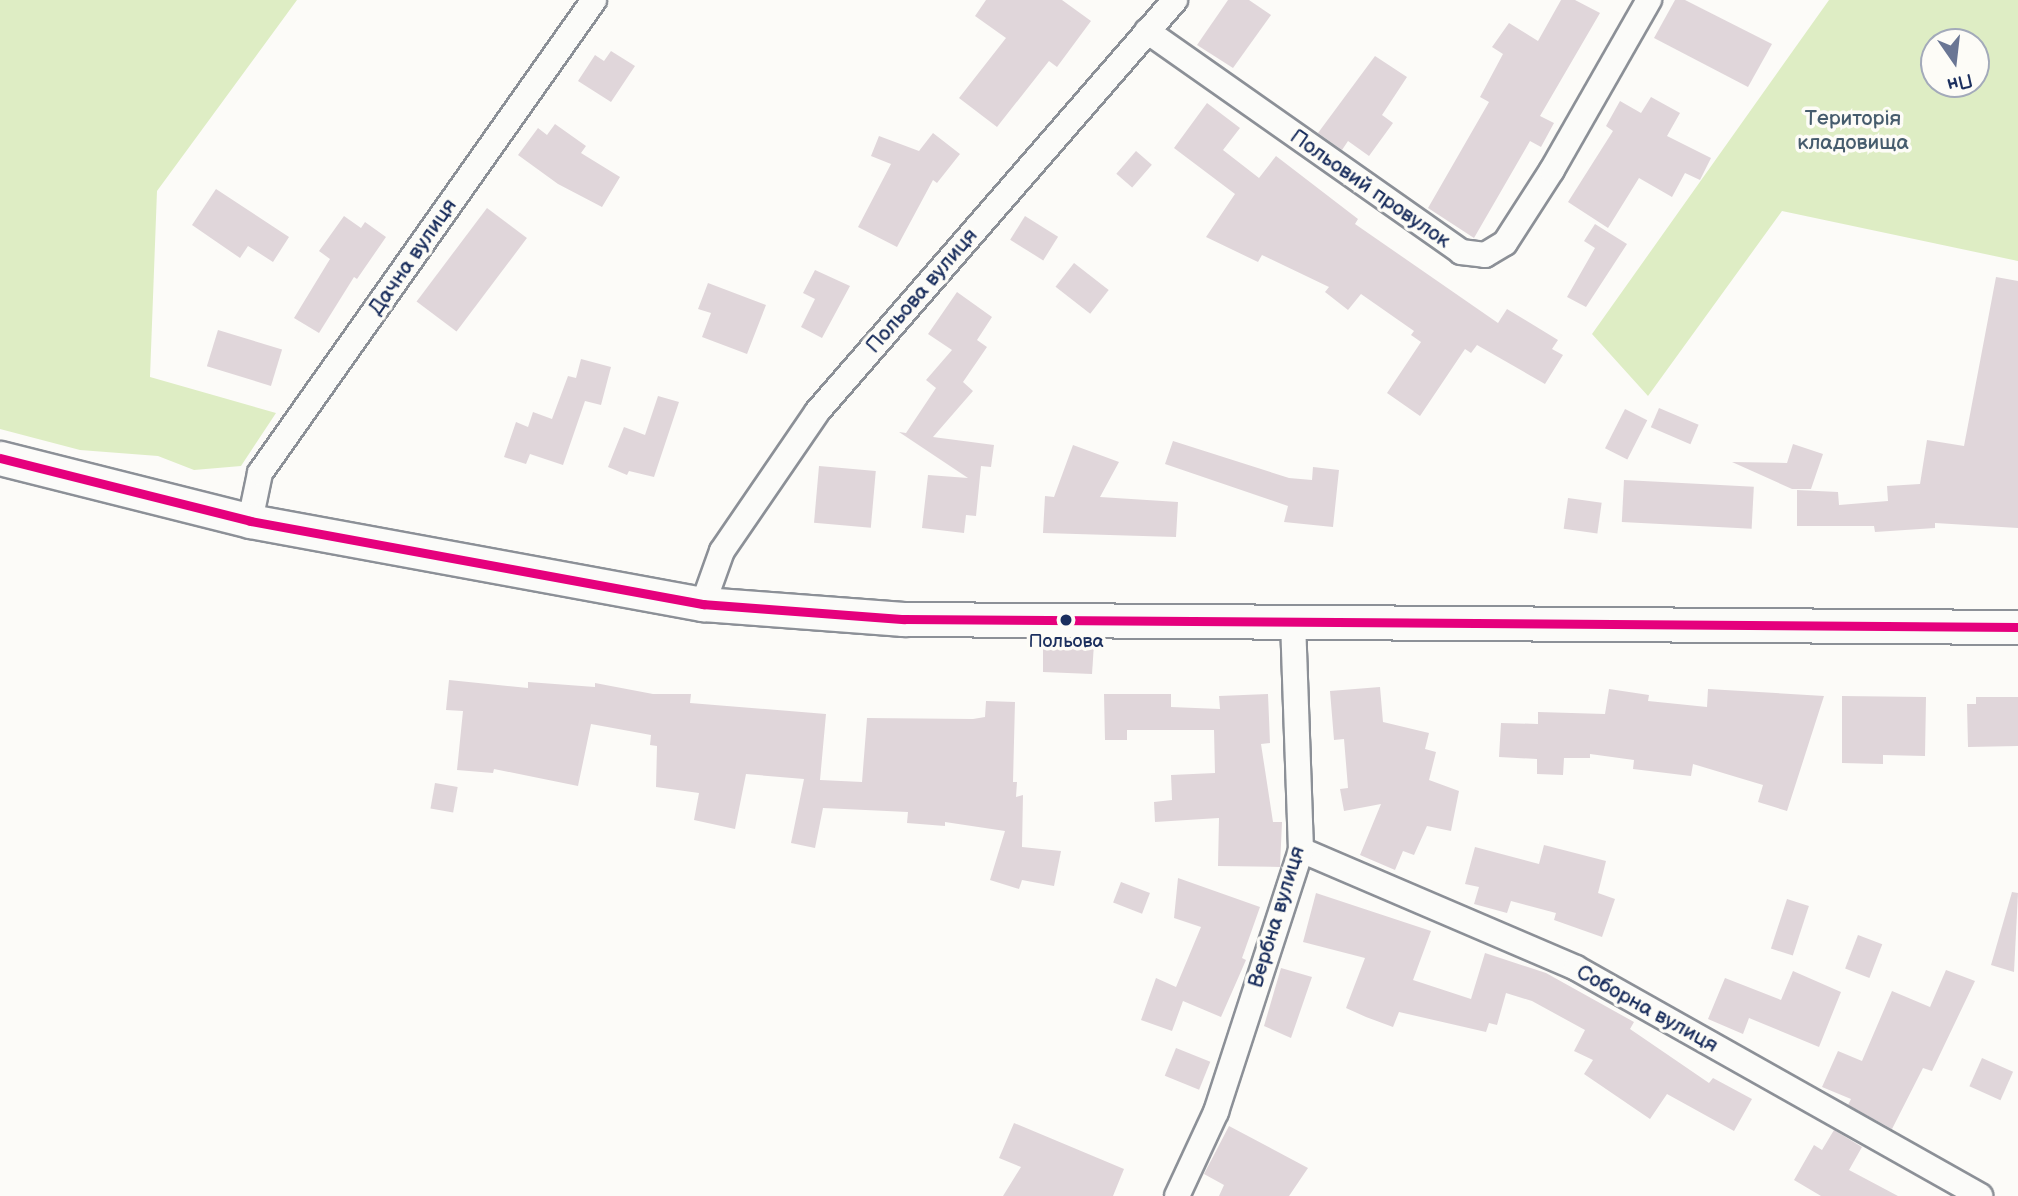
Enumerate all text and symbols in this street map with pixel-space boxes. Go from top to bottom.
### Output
north arrow [1920,28,1990,98]
text: Пн [1945,68,1975,96]
park label: Територія кладовища [1797,106,1909,156]
street label: Польовий провулок [1285,124,1455,254]
street label: Дачна вулиця [364,194,462,320]
street label: Польова вулиця [861,223,983,359]
marker: Польова [1059,613,1073,627]
place label: Польова [1028,631,1104,653]
street label: Вербна вулиця [1244,843,1310,991]
street label: Соборна вулиця [1572,960,1722,1058]

